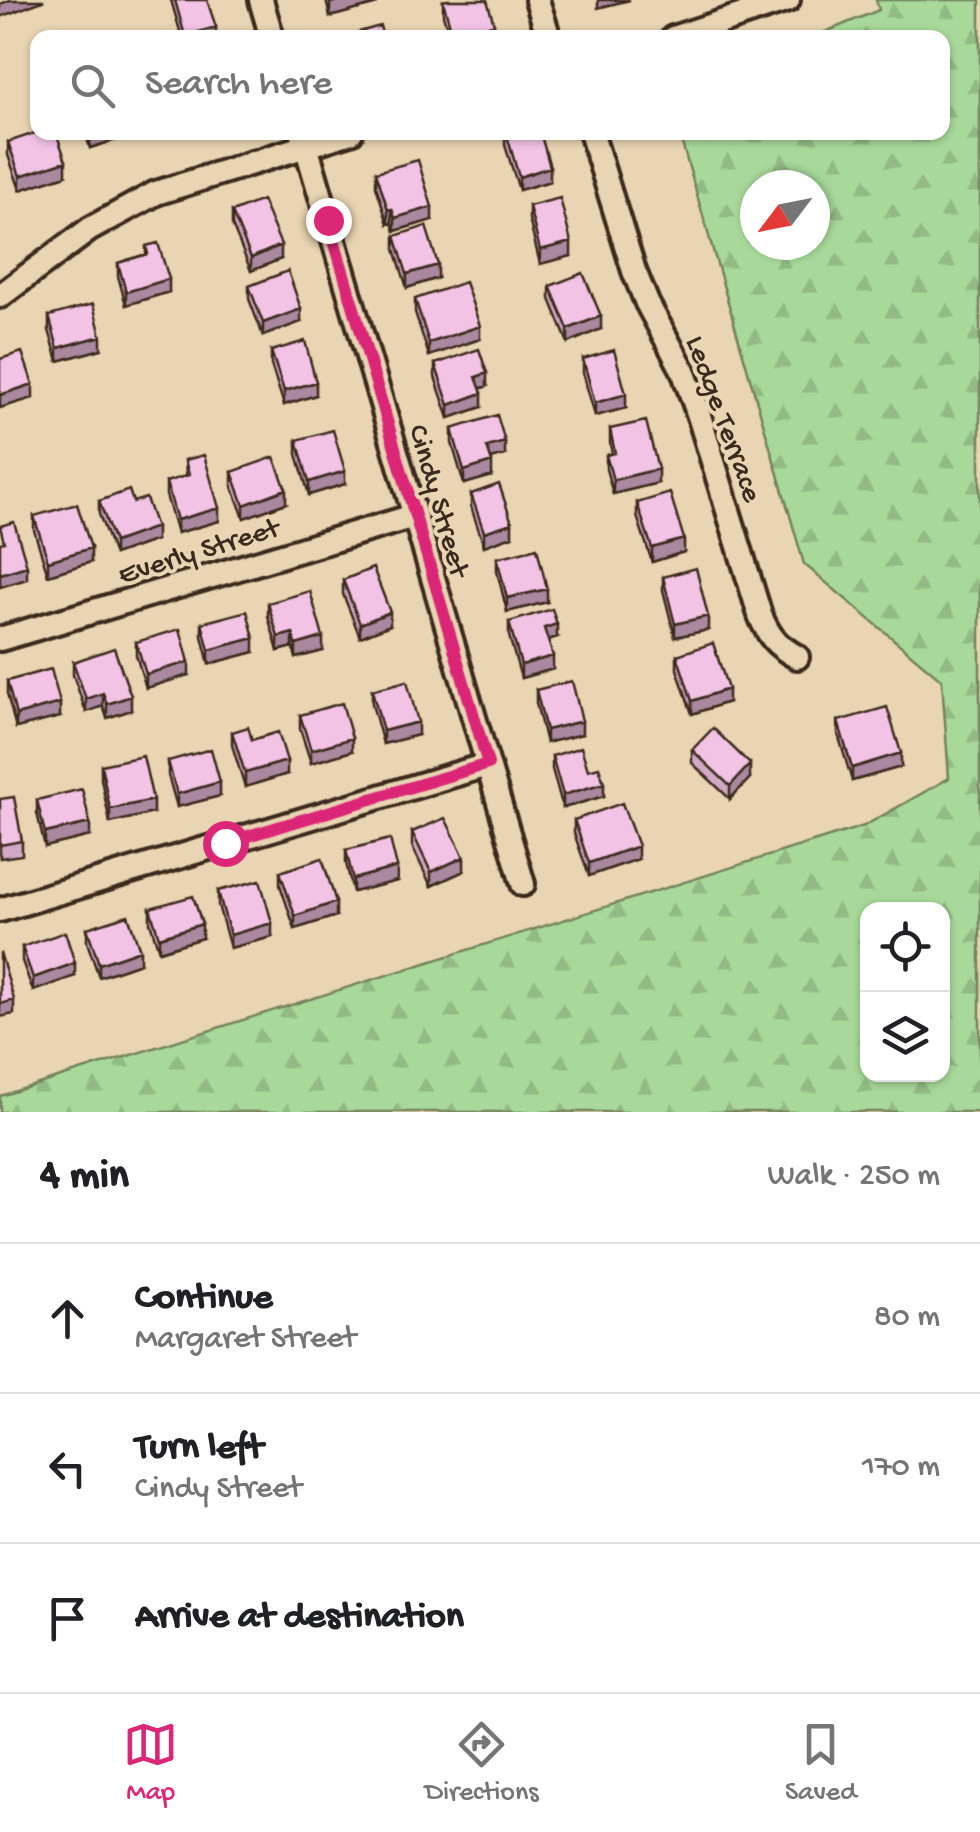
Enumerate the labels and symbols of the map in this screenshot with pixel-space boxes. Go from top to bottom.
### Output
north arrow [740,170,830,260]
route end [306,198,352,244]
street label: Ledge Terrace [676,332,768,508]
street label: Cindy Street [398,421,476,584]
street label: Everly Street [115,511,287,594]
route start [203,821,249,867]

